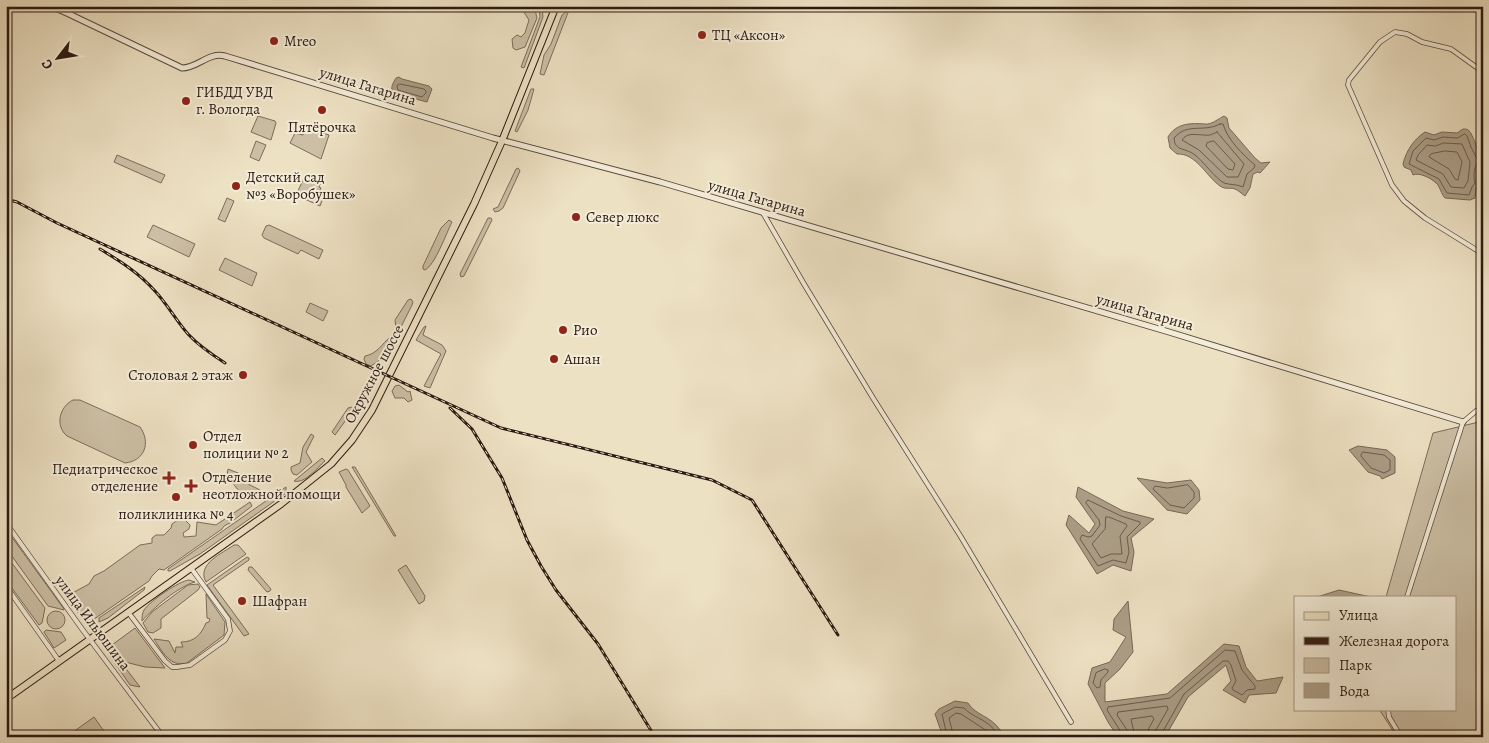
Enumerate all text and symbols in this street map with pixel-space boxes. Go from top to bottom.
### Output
place label: ТЦ «Аксон» [712,25,786,45]
marker: ТЦ «Аксон» [696,29,708,41]
place label: Mreo [284,31,316,51]
north arrow [32,32,82,82]
marker: Mreo [268,35,280,47]
text: С [37,56,58,73]
street label: улица Гагарина [316,62,419,110]
place label: ГИБДД УВД г. Вологда [196,82,273,119]
marker: ГИБДД УВД г. Вологда [180,95,192,107]
marker: Пятёрочка [316,104,328,116]
place label: Пятёрочка [288,117,356,137]
place label: Детский сад №3 «Воробушек» [246,167,356,204]
street label: улица Гагарина [705,174,808,221]
marker: Детский сад №3 «Воробушек» [230,180,242,192]
place label: Север люкс [586,207,659,227]
marker: Север люкс [570,211,582,223]
street label: улица Гагарина [1093,288,1196,335]
place label: Рио [573,320,598,340]
street label: Окружное шоссе [340,321,409,427]
marker: Рио [557,324,569,336]
place label: Ашан [563,349,601,369]
marker: Ашан [548,353,560,365]
place label: Столовая 2 этаж [128,365,233,385]
marker: Столовая 2 этаж [237,369,249,381]
place label: Отдел полиции № 2 [203,426,289,463]
marker: Отдел полиции № 2 [187,439,199,451]
place label: Педиатрическое отделение [52,459,158,496]
place label: Отделение неотложной помощи [202,467,341,504]
marker: Педиатрическое отделение [162,471,176,485]
marker: Отделение неотложной помощи [184,479,198,493]
marker: поликлиника № 4 [170,491,182,503]
place label: поликлиника № 4 [118,504,234,524]
street label: улица Ильюшина [50,571,135,675]
place label: Шафран [252,591,308,611]
marker: Шафран [236,595,248,607]
legend [1294,596,1456,710]
text: Улица [1339,605,1378,625]
text: Железная дорога [1339,631,1449,651]
text: Парк [1339,655,1372,675]
text: Вода [1339,681,1370,701]

